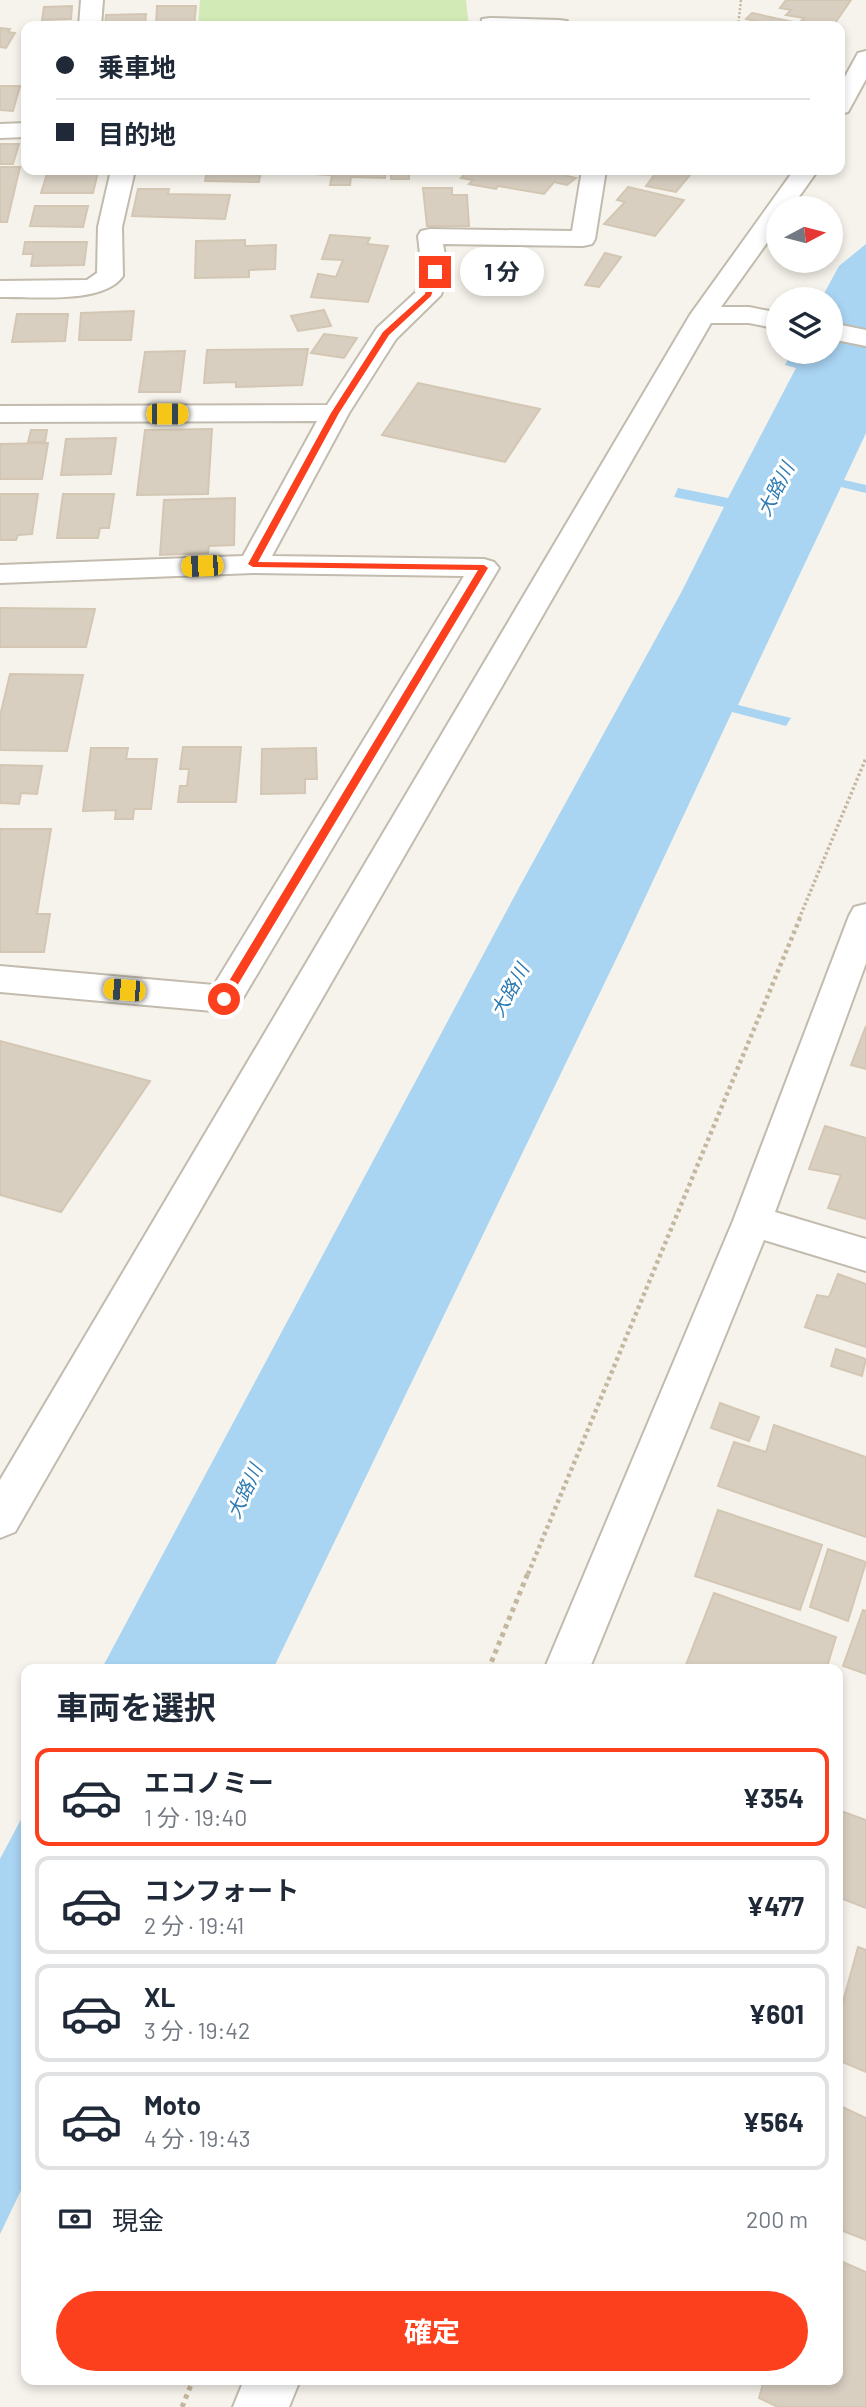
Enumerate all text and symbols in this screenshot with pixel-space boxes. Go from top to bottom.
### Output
text: 乗車地 [98,51,176,82]
text: 目的地 [98,118,176,149]
north arrow [766,196,844,273]
map controls [766,196,843,364]
callout: 1 分 [460,247,544,296]
route end [419,256,451,288]
text: 1 分 [484,257,520,285]
button: layers [766,287,843,364]
car [147,404,189,425]
water label: 大路川 [752,457,799,520]
car [181,555,224,577]
water label: 大路川 [485,958,534,1021]
car [103,978,146,1002]
route start [208,983,240,1015]
water label: 大路川 [222,1459,267,1522]
text: 車両を選択 [56,1687,216,1725]
icon: car [60,1766,123,1829]
text: エコノミー [144,1766,274,1797]
text: ¥354 [742,1782,804,1813]
text: 1 分 · 19:40 [144,1803,247,1831]
icon: car [60,1874,123,1937]
text: コンフォート [144,1874,299,1905]
text: ¥477 [747,1890,804,1921]
text: 2 分 · 19:41 [144,1911,244,1939]
text: XL [144,1981,175,2012]
icon: car [60,1982,123,2045]
text: ¥601 [748,1998,804,2029]
text: 3 分 · 19:42 [144,2016,250,2044]
text: Moto [144,2089,201,2120]
icon: car [60,2090,123,2153]
text: ¥564 [742,2106,804,2137]
text: 4 分 · 19:43 [144,2124,251,2152]
icon: cash [56,2200,94,2238]
text: 現金 [112,2204,164,2235]
text: 200 m [746,2205,808,2233]
button: 確定 [56,2291,808,2371]

